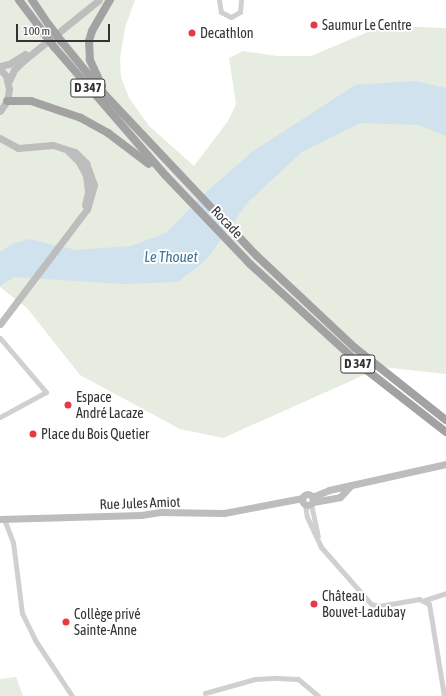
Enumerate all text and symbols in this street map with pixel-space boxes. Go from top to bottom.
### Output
scale bar [18,16,112,42]
place label: Saumur Le Centre [322,17,412,33]
marker: Saumur Le Centre [309,20,319,30]
text: 100 m [23,24,50,38]
place label: Decathlon [200,25,254,41]
marker: Decathlon [187,28,197,38]
road number: D 347 [70,77,106,99]
street label: Rocade [208,202,246,242]
water label: Le Thouet [144,248,198,266]
road number: D 347 [340,353,376,375]
place label: Espace André Lacaze [76,389,144,422]
marker: Espace André Lacaze [63,400,73,410]
place label: Place du Bois Quetier [41,426,149,442]
marker: Place du Bois Quetier [28,429,38,439]
street label: Rue Jules Amiot [99,493,181,513]
place label: Château Bouvet-Ladubay [322,588,406,620]
marker: Château Bouvet-Ladubay [309,599,319,609]
place label: Collège privé Sainte-Anne [74,606,140,638]
marker: Collège privé Sainte-Anne [61,617,71,627]

